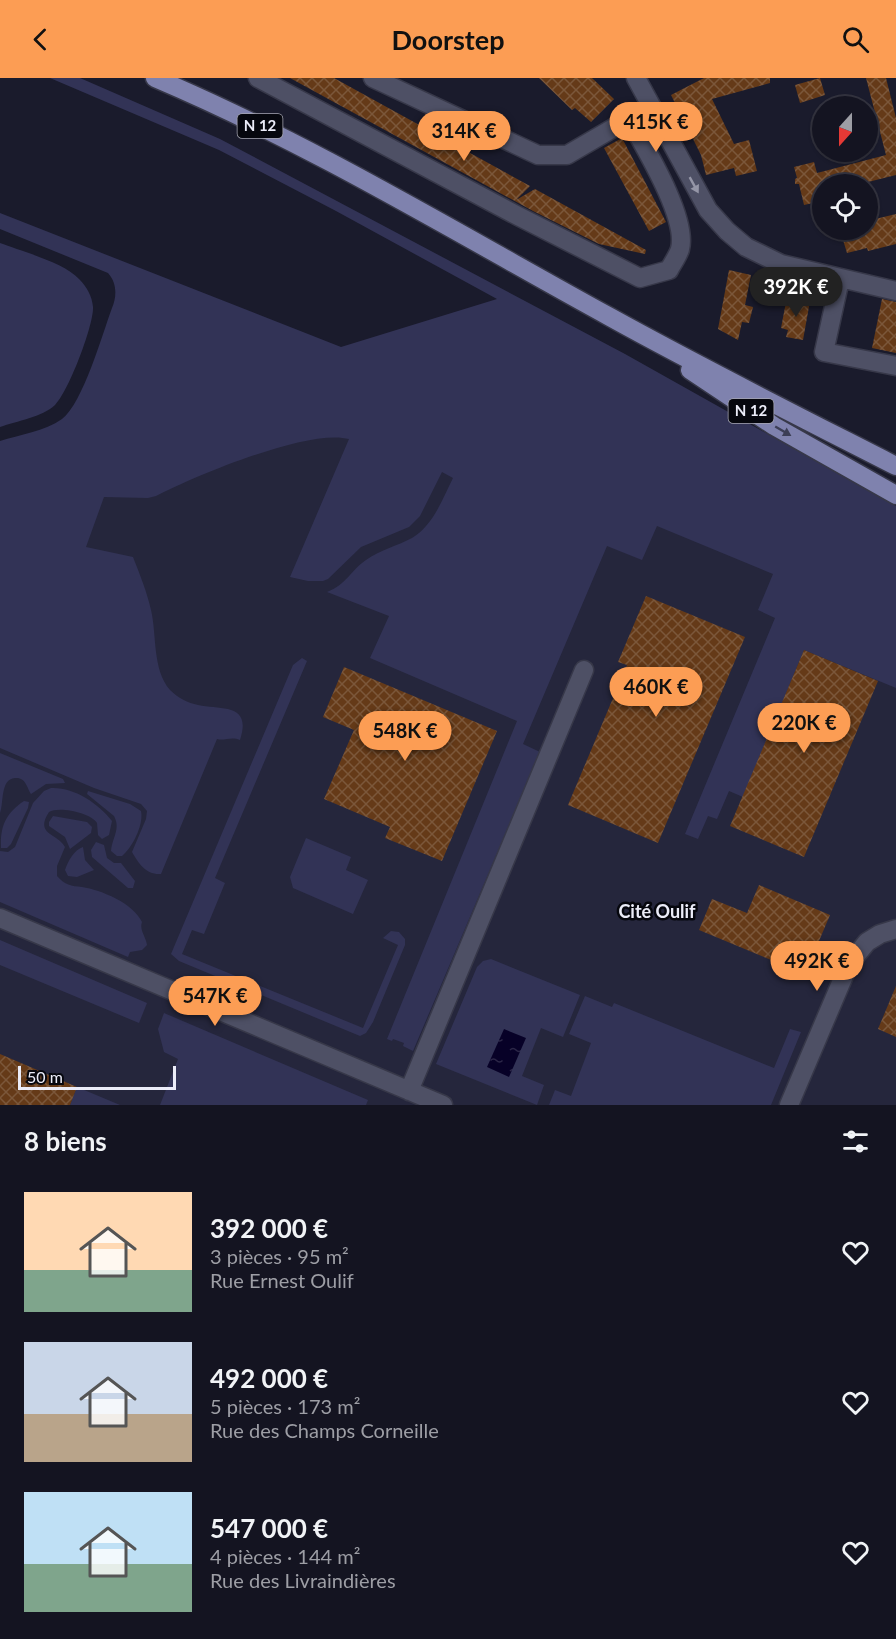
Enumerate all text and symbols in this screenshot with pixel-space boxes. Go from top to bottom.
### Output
icon: back [24,23,57,56]
text: Doorstep [392,23,504,56]
icon: search [839,23,872,56]
north arrow [812,96,878,162]
map controls [812,96,878,240]
pin: 415K € [607,102,705,153]
text: 415K € [624,109,688,133]
pin: 314K € [415,111,513,162]
road number: N 12 [238,114,282,138]
text: 314K € [432,118,496,142]
button: locate [812,174,878,240]
one-way arrow [689,177,699,194]
pin: 392K € [747,267,845,318]
text: 392K € [764,274,828,298]
road number: N 12 [728,399,774,423]
one-way arrow [775,426,792,436]
pin: 460K € [607,667,705,718]
text: 460K € [624,674,688,698]
pin: 220K € [755,703,853,754]
text: 220K € [772,710,836,734]
pin: 548K € [356,711,454,762]
text: 548K € [373,718,437,742]
district label: Cité Oulif [618,900,696,922]
pin: 492K € [768,941,866,992]
text: 492K € [785,948,849,972]
pin: 547K € [166,976,264,1027]
text: 547K € [183,983,247,1007]
scale bar [18,1063,176,1091]
text: 50 m [27,1067,63,1086]
text: 8 biens [24,1125,107,1157]
icon: filters [839,1125,872,1158]
text: 392 000 € [210,1212,328,1244]
icon: home [72,1216,144,1288]
icon: heart [839,1236,872,1269]
text: 3 pièces · 95 m² [210,1244,349,1268]
text: Rue Ernest Oulif [210,1268,354,1292]
text: 492 000 € [210,1362,328,1394]
icon: home [72,1366,144,1438]
icon: heart [839,1386,872,1419]
text: 5 pièces · 173 m² [210,1394,360,1418]
text: Rue des Champs Corneille [210,1418,439,1442]
text: 547 000 € [210,1512,328,1544]
icon: home [72,1516,144,1588]
icon: heart [839,1536,872,1569]
text: 4 pièces · 144 m² [210,1544,360,1568]
text: Rue des Livraindières [210,1568,396,1592]

